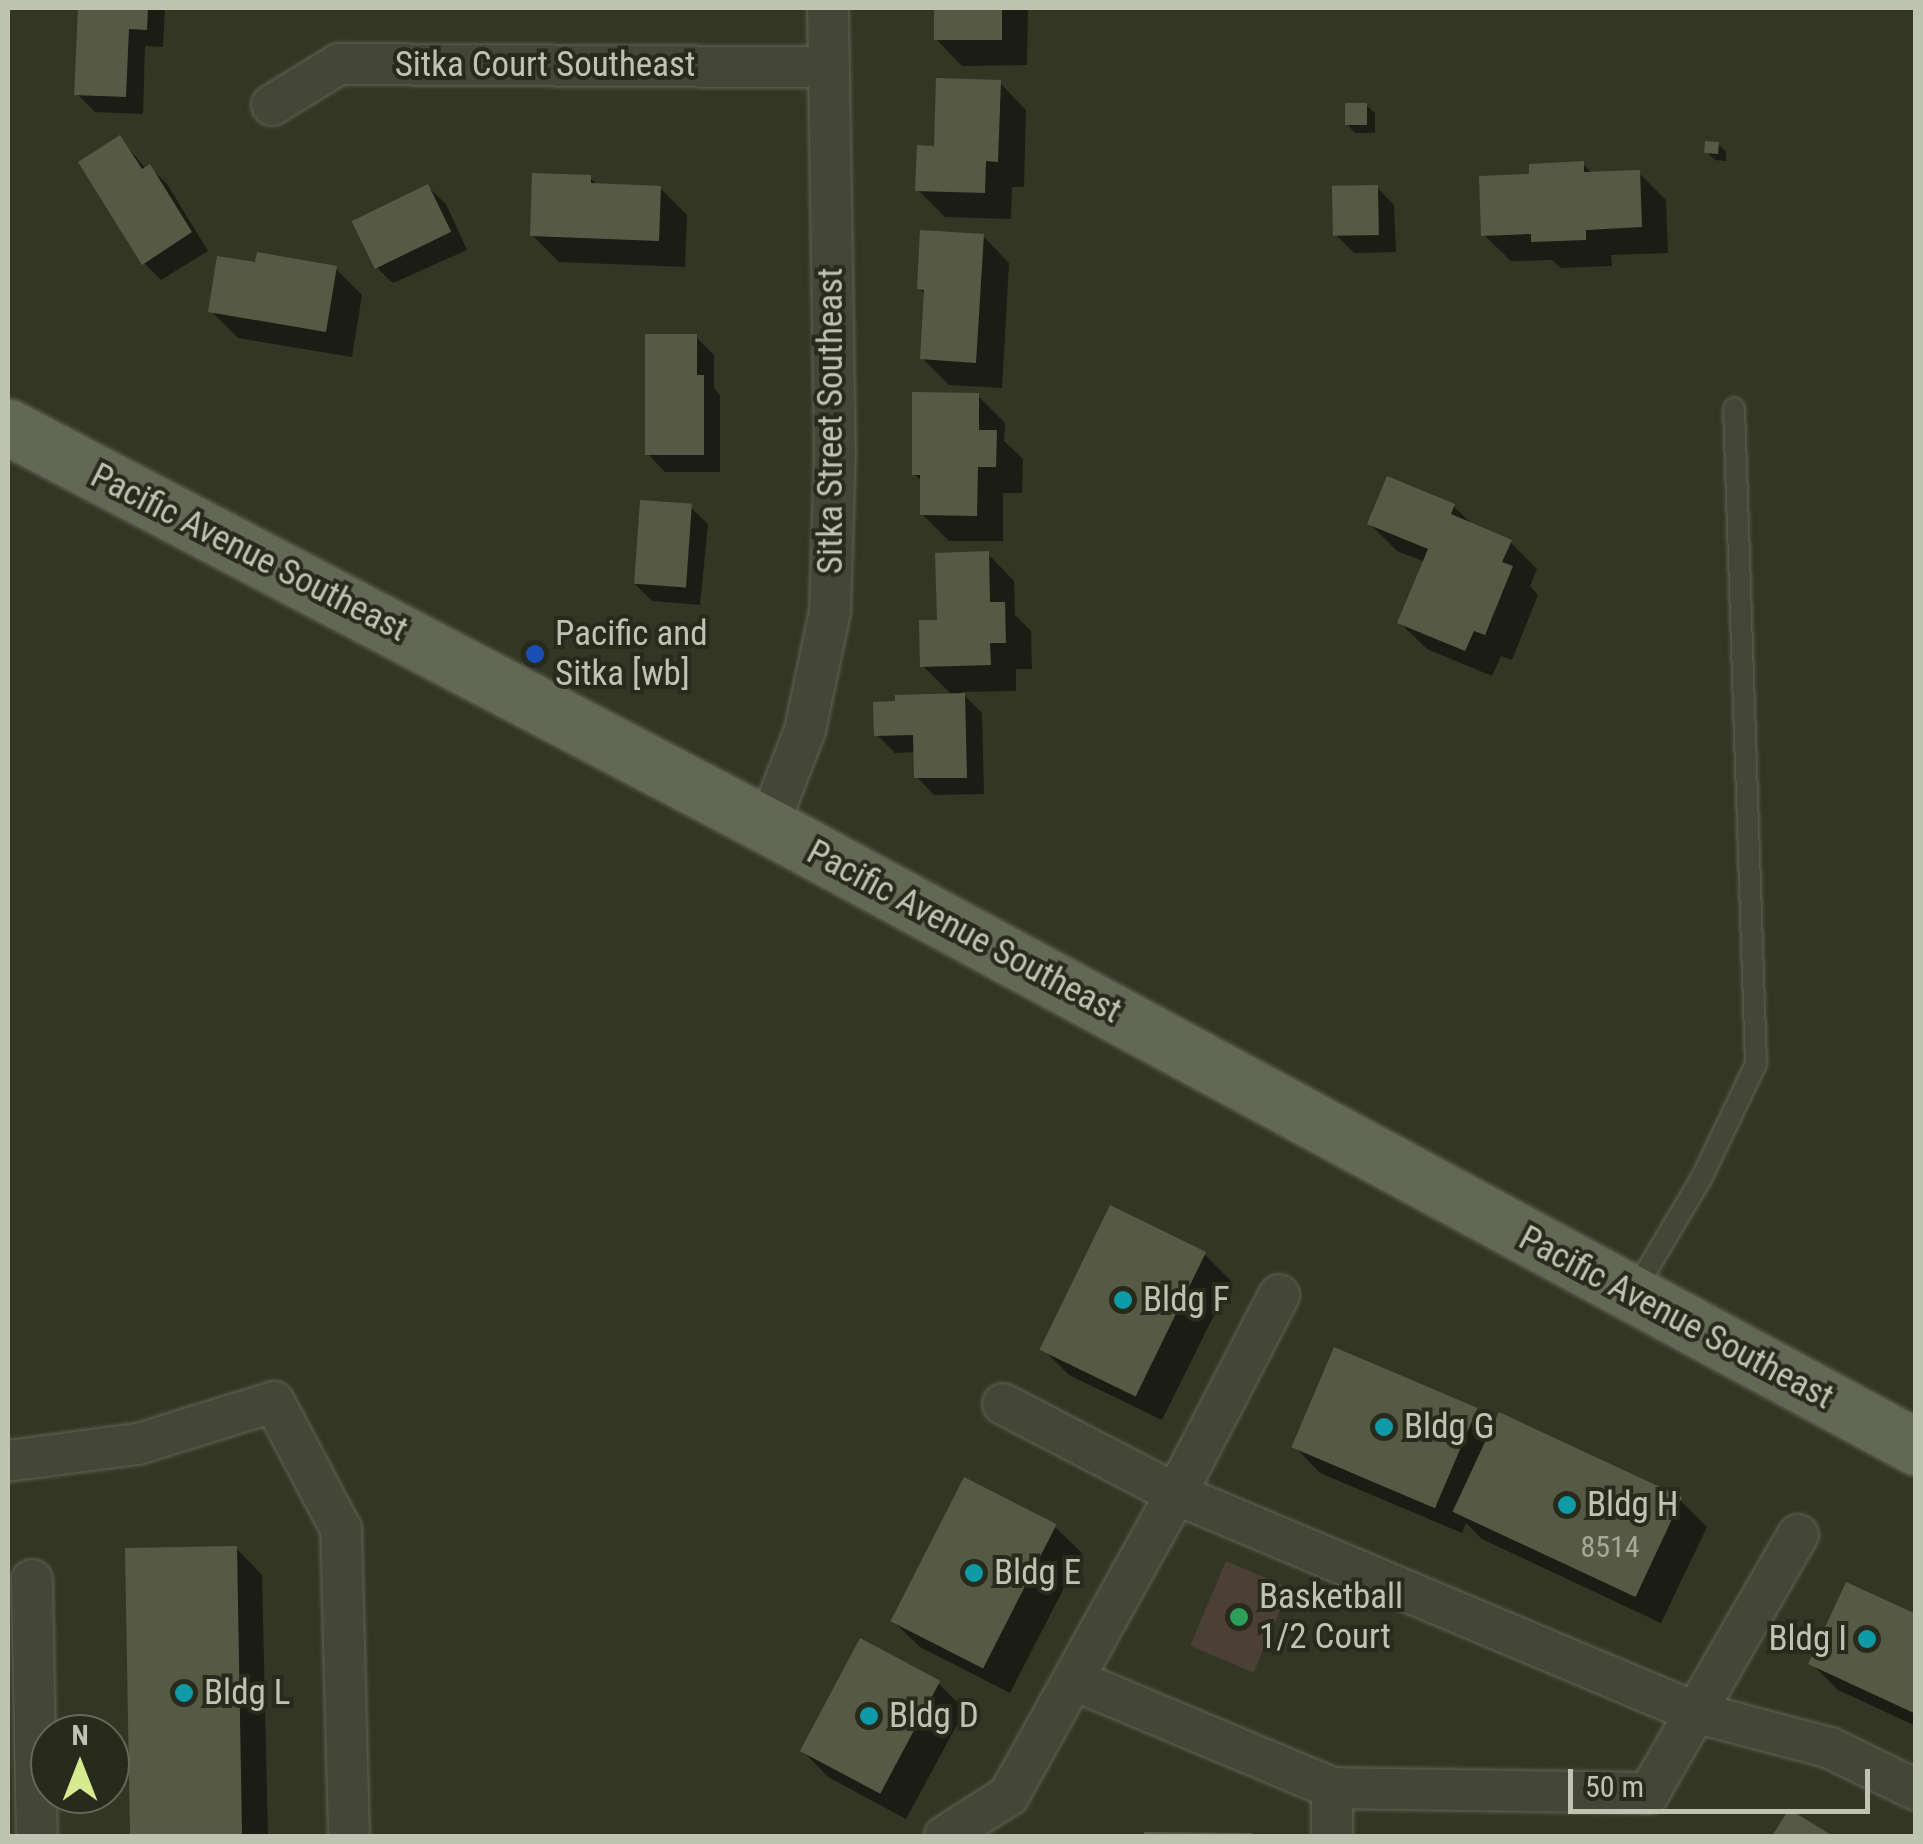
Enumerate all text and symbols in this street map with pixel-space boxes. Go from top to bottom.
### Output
street label: Sitka Court Southeast [395,44,695,86]
street label: Sitka Street Southeast [810,268,852,574]
street label: Pacific Avenue Southeast [84,455,414,651]
place label: Pacific and Sitka [wb] [555,613,708,695]
marker: Pacific and Sitka [wb] [524,643,546,665]
street label: Pacific Avenue Southeast [800,831,1128,1033]
street label: Pacific Avenue Southeast [1512,1217,1840,1419]
place label: Bldg F [1143,1279,1230,1321]
marker: Bldg F [1112,1289,1134,1311]
place label: Bldg G [1404,1406,1494,1448]
marker: Bldg G [1373,1416,1395,1438]
place label: Bldg H [1587,1484,1678,1526]
marker: Bldg H [1556,1494,1578,1516]
house number: 8514 [1580,1529,1640,1565]
place label: Bldg E [994,1552,1081,1594]
marker: Bldg E [963,1562,985,1584]
place label: Basketball 1/2 Court [1259,1576,1403,1658]
marker: Basketball 1/2 Court [1228,1606,1250,1628]
place label: Bldg I [1768,1618,1847,1660]
marker: Bldg I [1856,1628,1878,1650]
place label: Bldg L [204,1672,290,1714]
marker: Bldg L [173,1682,195,1704]
place label: Bldg D [889,1695,979,1737]
marker: Bldg D [858,1705,880,1727]
north arrow [30,1714,130,1814]
text: N [71,1719,89,1752]
scale bar [1573,1749,1876,1811]
text: 50 m [1585,1769,1644,1804]

